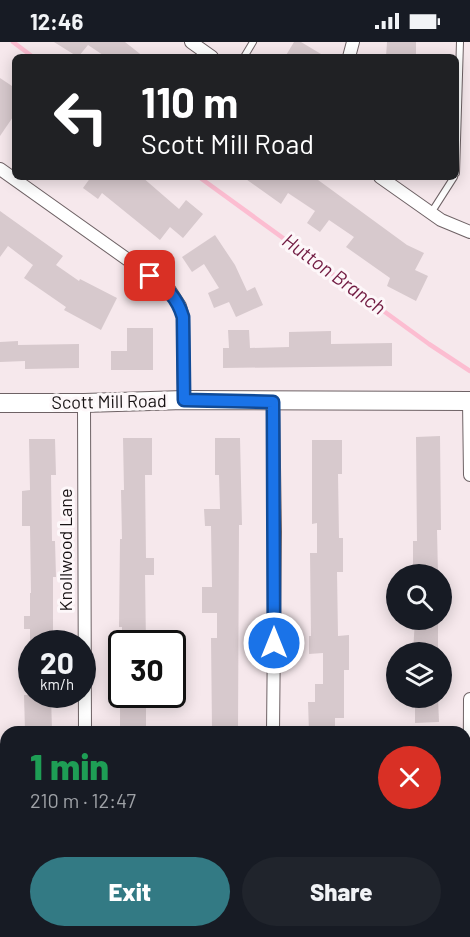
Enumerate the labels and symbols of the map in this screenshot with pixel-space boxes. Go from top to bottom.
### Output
water label: Hutton Branch [278,228,391,319]
pin [124,250,175,301]
street label: Scott Mill Road [51,389,167,413]
street label: Knollwood Lane [54,489,76,611]
position arrow [242,611,306,675]
speed limit sign: 30 [108,630,186,708]

